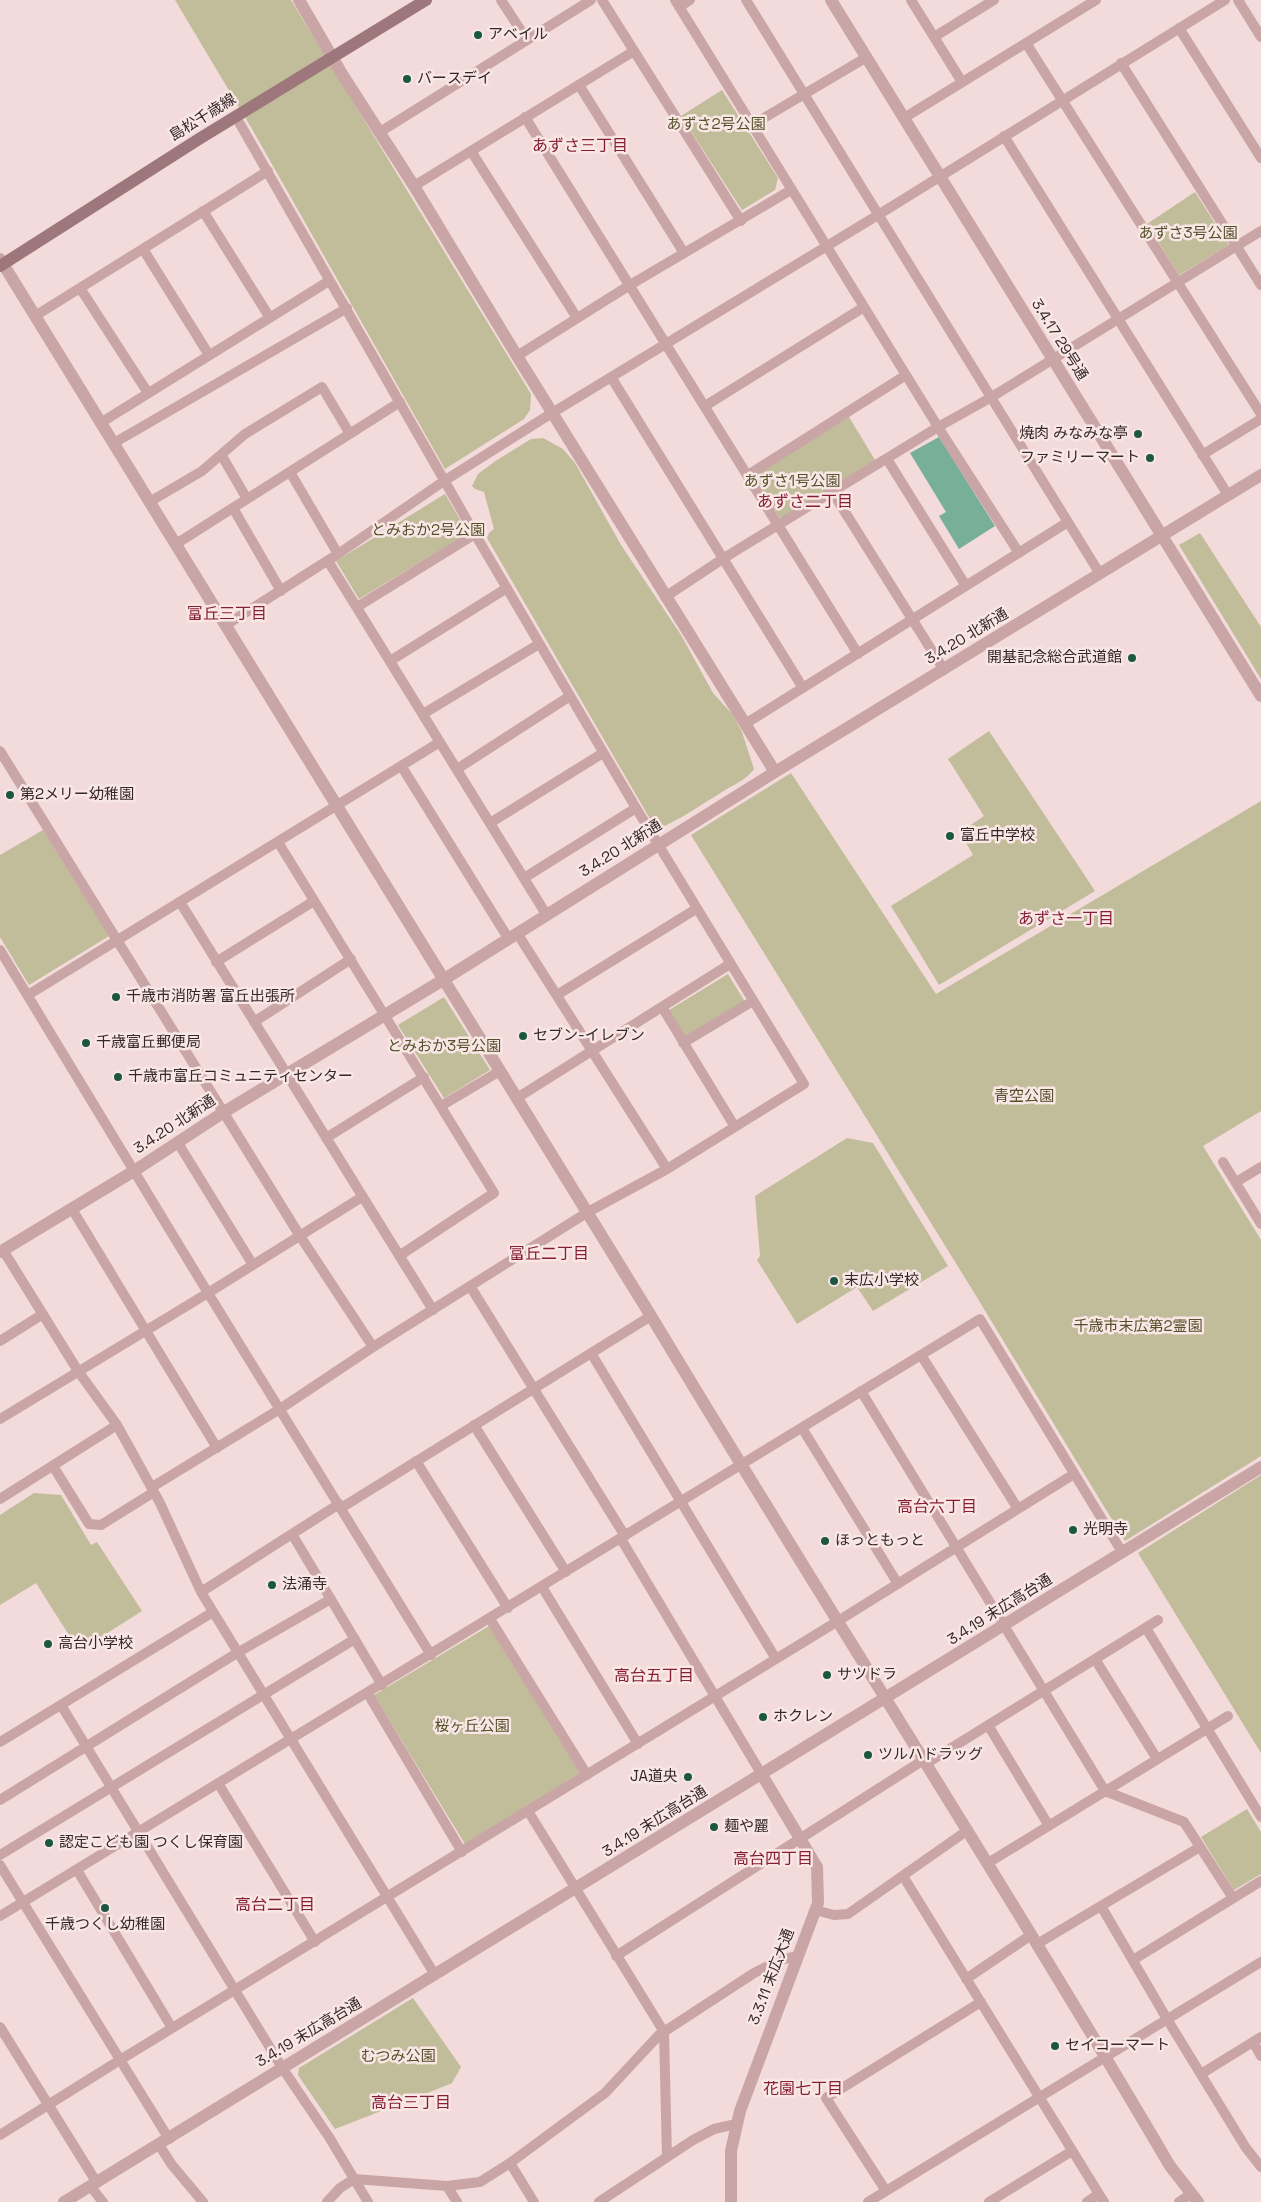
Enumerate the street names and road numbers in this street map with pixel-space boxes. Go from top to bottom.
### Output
street label: 島松千歳線 [166,90,240,146]
street label: 3.4.17 29号通 [1027,296,1091,384]
street label: 3.4.20 北新通 [922,605,1012,669]
street label: 3.4.20 北新通 [577,817,665,881]
street label: 3.4.20 北新通 [131,1092,219,1158]
street label: 3.4.19 末広高台通 [944,1571,1056,1649]
street label: 3.4.19 末広高台通 [599,1783,711,1861]
street label: 3.3.11 末広大通 [745,1926,799,2028]
street label: 3.4.19 末広高台通 [253,1994,365,2072]

